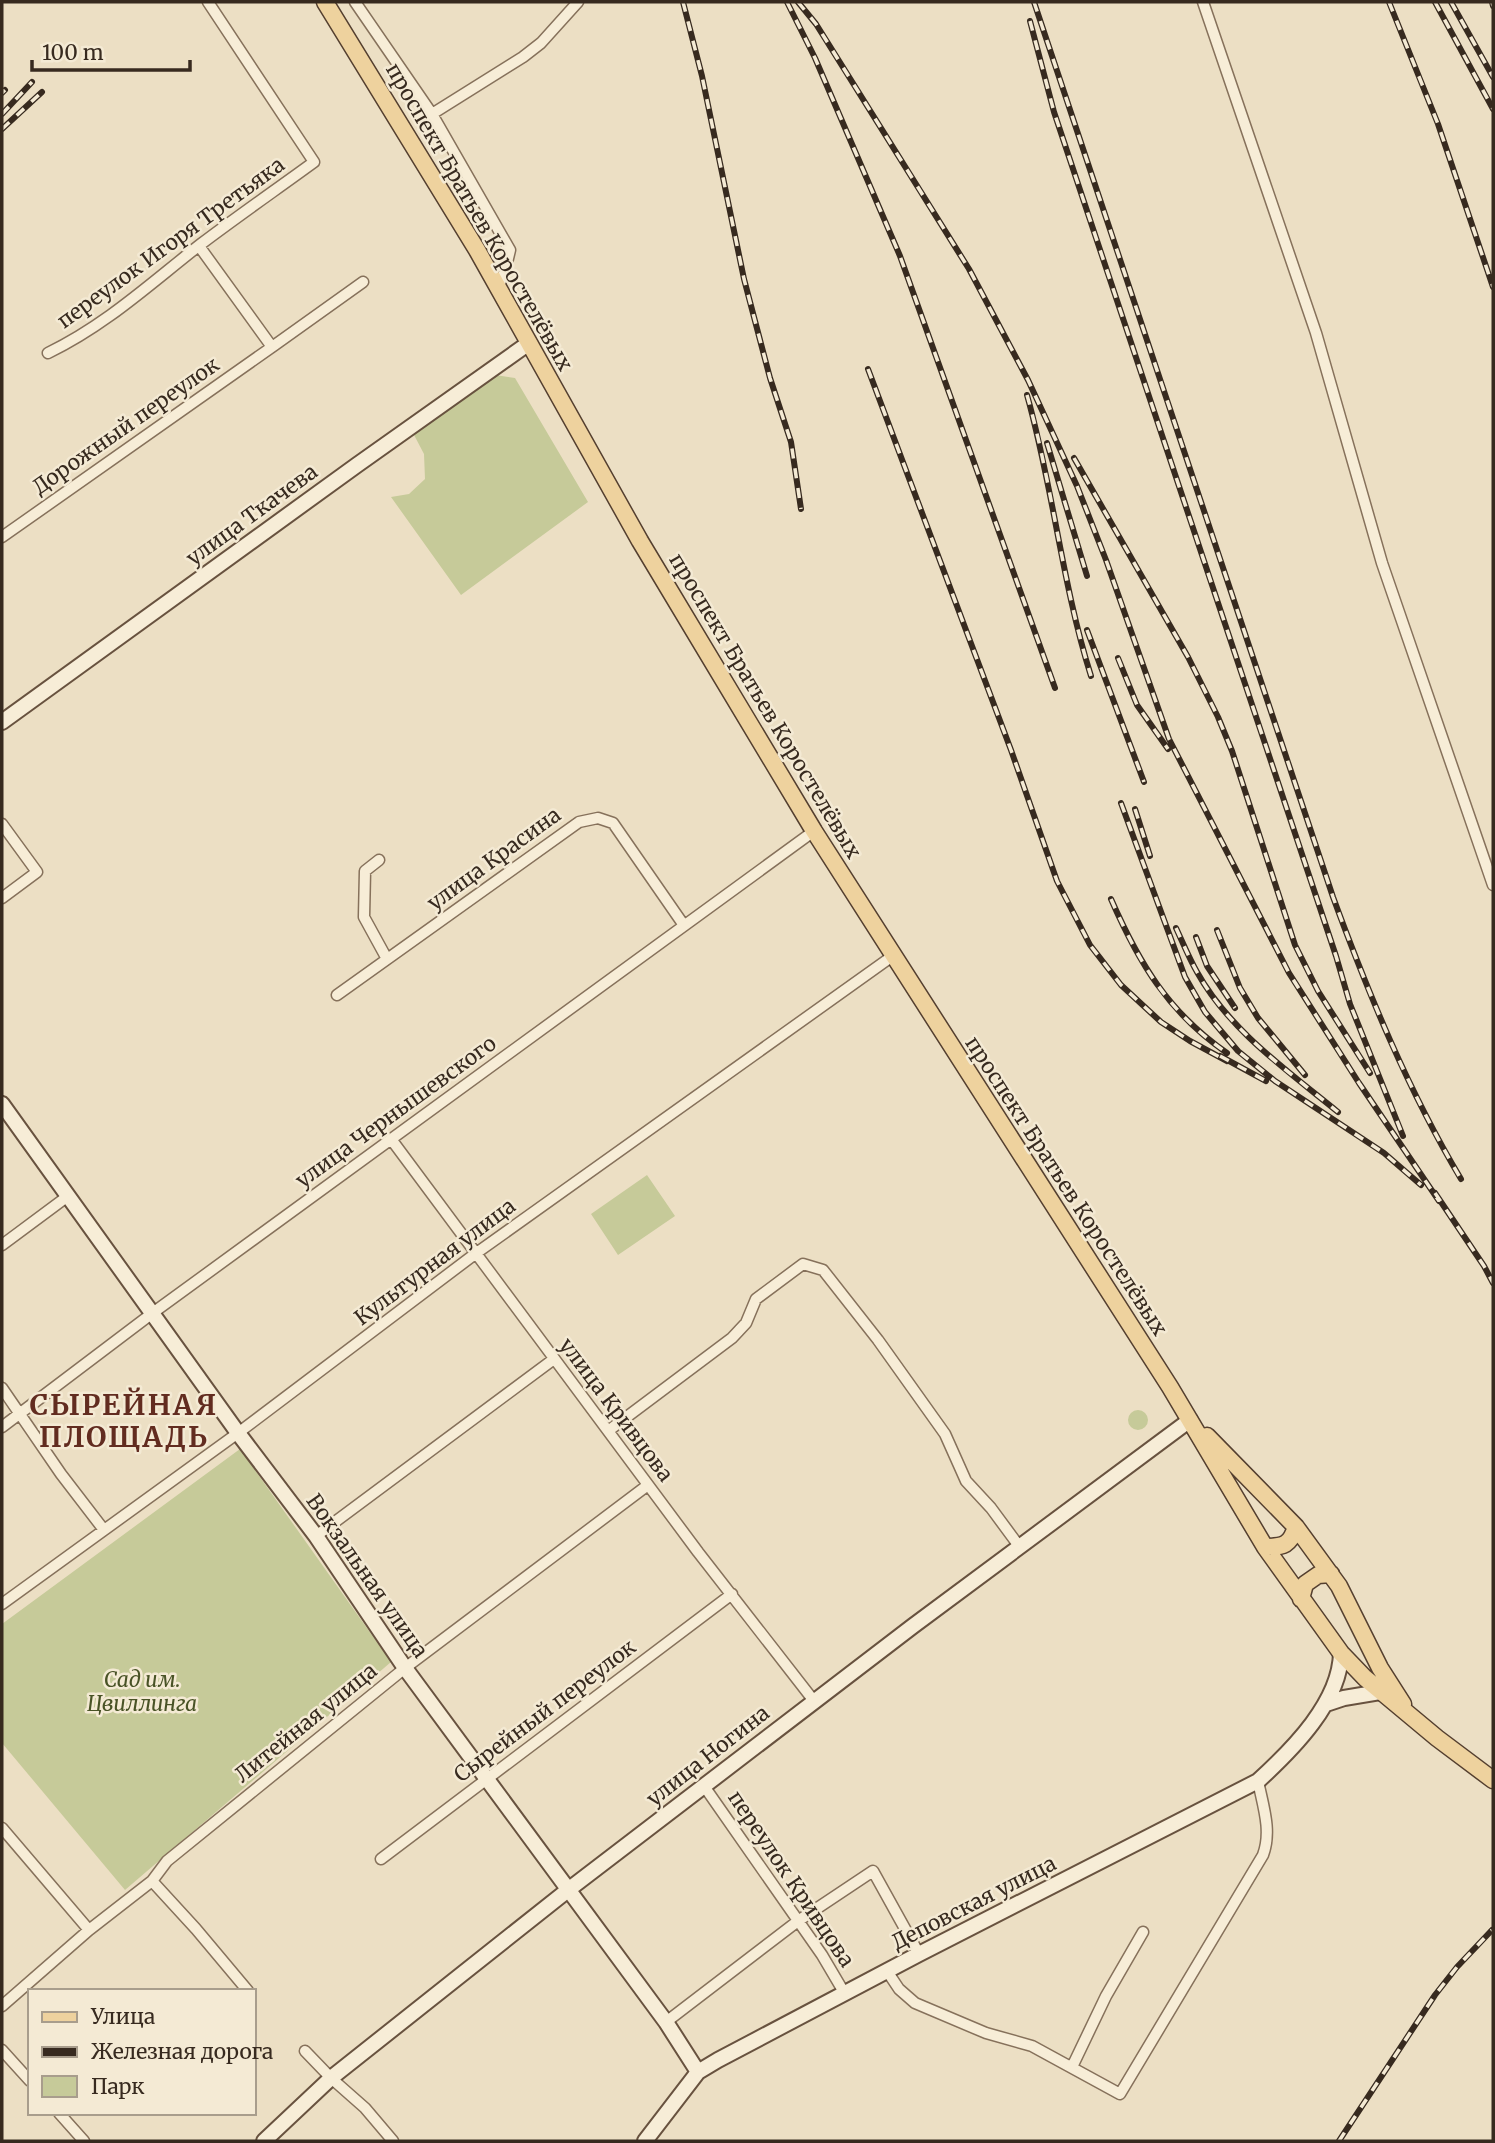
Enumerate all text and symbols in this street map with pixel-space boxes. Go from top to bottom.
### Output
scale bar [32,28,189,72]
text: 100 m [42,39,104,66]
street label: проспект Братьев Коростелёвых [380,58,579,376]
street label: переулок Игоря Третьяка [52,151,290,334]
street label: Дорожный переулок [27,351,224,500]
street label: улица Ткачева [181,458,323,571]
street label: проспект Братьев Коростелёвых [663,548,868,864]
street label: улица Красина [422,801,566,916]
street label: улица Чернышевского [290,1030,501,1194]
street label: проспект Братьев Коростелёвых [959,1031,1174,1341]
street label: Культурная улица [349,1192,521,1331]
street label: улица Кривцова [554,1332,679,1487]
district label: СЫРЕЙНАЯ ПЛОЩАДЬ [30,1387,218,1455]
street label: Вокзальная улица [301,1488,434,1663]
street label: Сырейный переулок [448,1633,641,1788]
street label: Литейная улица [229,1657,382,1788]
park label: Сад им. Цвиллинга [87,1666,197,1717]
street label: улица Ногина [641,1699,775,1812]
street label: переулок Кривцова [722,1785,861,1972]
street label: Деповская улица [887,1849,1061,1956]
legend [28,1989,256,2115]
text: Улица [90,2003,155,2030]
text: Железная дорога [91,2038,273,2065]
text: Парк [91,2073,145,2100]

